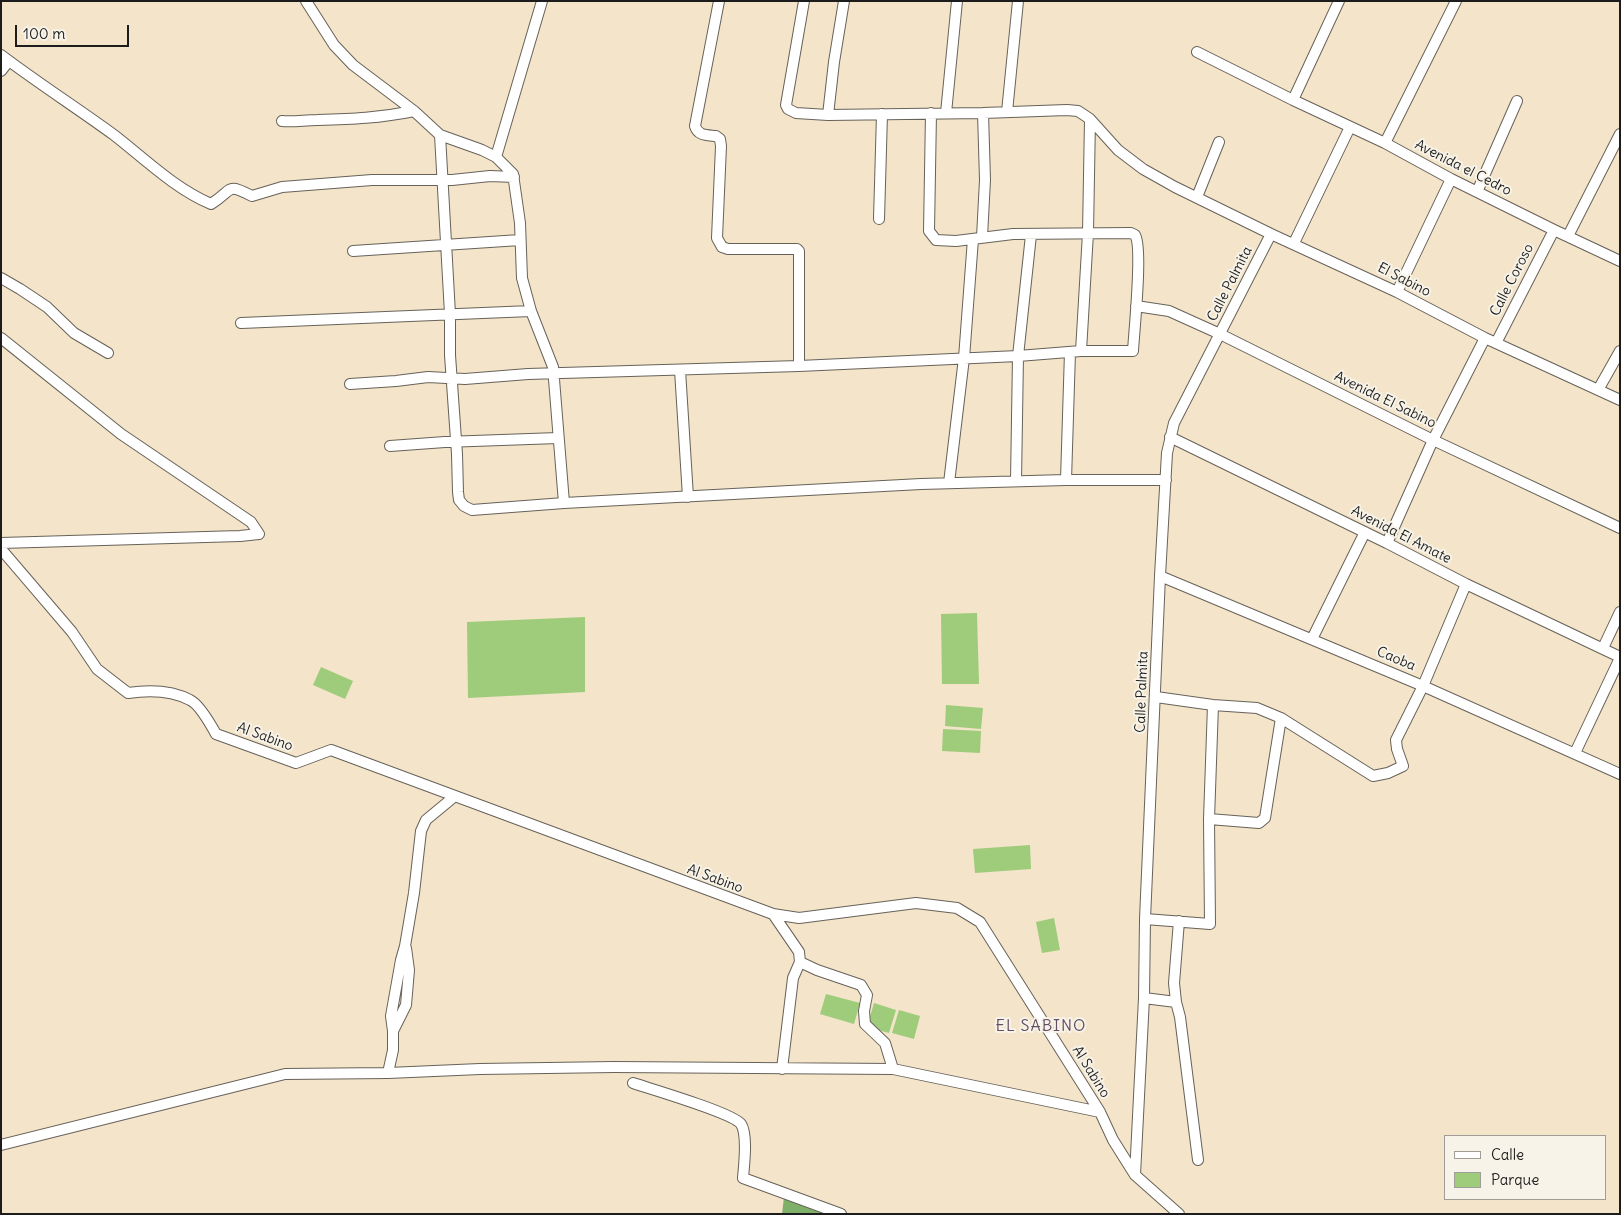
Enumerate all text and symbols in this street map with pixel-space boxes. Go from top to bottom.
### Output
scale bar [18,15,131,47]
text: 100 m [23,24,65,43]
street label: Avenida el Cedro [1412,136,1514,200]
street label: Calle Coroso [1487,241,1537,319]
street label: Calle Palmita [1204,244,1256,324]
street label: El Sabino [1375,260,1433,300]
street label: Avenida El Sabino [1331,368,1439,432]
street label: Avenida El Amate [1348,503,1454,567]
street label: Caoba [1374,643,1418,675]
street label: Calle Palmita [1132,651,1152,733]
street label: Al Sabino [235,719,295,755]
street label: Al Sabino [685,861,745,897]
district label: EL SABINO [994,1016,1088,1036]
street label: Al Sabino [1068,1043,1114,1101]
legend [1444,1135,1606,1200]
text: Calle [1491,1145,1524,1164]
text: Parque [1491,1170,1539,1189]

